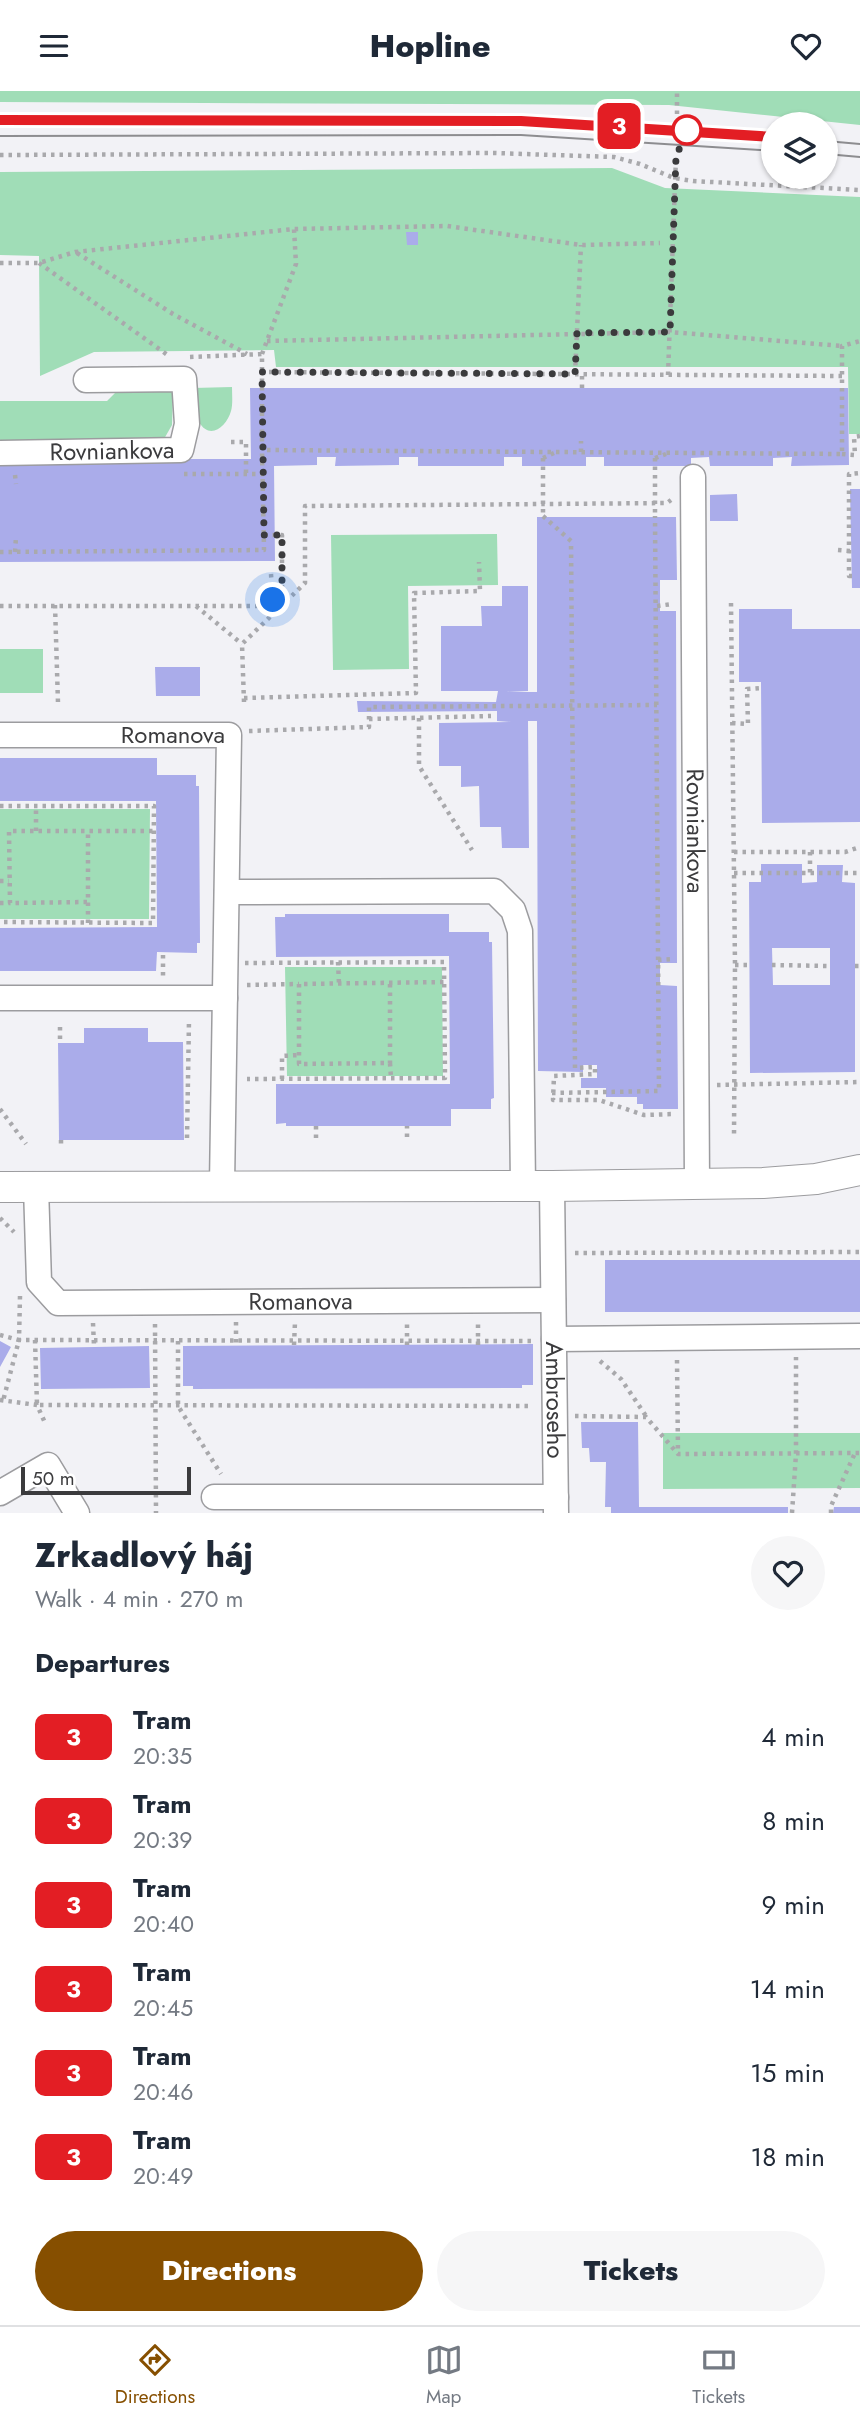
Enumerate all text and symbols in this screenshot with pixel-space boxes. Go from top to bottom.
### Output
text: Hopline [369,23,491,69]
icon: menu [35,27,73,65]
icon: heart [787,27,825,65]
line badge: 3 [596,103,642,149]
text: 3 [612,108,626,143]
map controls [761,112,838,189]
button: layers [761,112,838,189]
unlabelled marker [672,115,702,145]
street label: Rovniankova [49,432,175,469]
your location [255,582,290,617]
street label: Romanova [121,717,225,752]
street label: Rovniankova [678,768,713,894]
street label: Romanova [248,1283,353,1319]
street label: Ambroseho [537,1341,573,1459]
scale bar [21,1464,191,1496]
text: 50 m [32,1465,75,1492]
text: Zrkadlový háj [35,1532,253,1579]
button: heart [751,1536,825,1610]
text: Walk · 4 min · 270 m [35,1582,243,1616]
text: Departures [35,1644,170,1682]
text: Tram [133,1701,192,1739]
text: 4 min [761,1718,825,1756]
text: 3 [66,1719,81,1754]
text: 20:35 [133,1739,192,1773]
text: Tram [133,1785,192,1823]
text: 8 min [762,1802,825,1840]
text: 3 [66,1803,81,1838]
text: 20:39 [133,1823,193,1857]
text: Tram [133,1869,192,1907]
text: 9 min [762,1886,825,1924]
text: 3 [66,1887,81,1922]
text: 20:40 [133,1907,194,1941]
text: Tram [133,1953,192,1991]
text: 14 min [750,1970,825,2008]
text: 3 [66,1971,81,2006]
text: 20:45 [133,1991,193,2025]
text: Tram [133,2037,192,2075]
text: 15 min [750,2054,825,2092]
text: 3 [66,2055,81,2090]
text: 20:46 [133,2075,193,2109]
text: Tram [133,2121,192,2159]
text: 18 min [751,2138,825,2176]
text: 3 [66,2139,81,2174]
text: 20:49 [133,2159,193,2193]
button: Directions [35,2231,423,2311]
button: Tickets [437,2231,825,2311]
tab: Directions [115,2341,195,2410]
tab: Map [425,2341,463,2410]
tab: Tickets [692,2341,745,2410]

